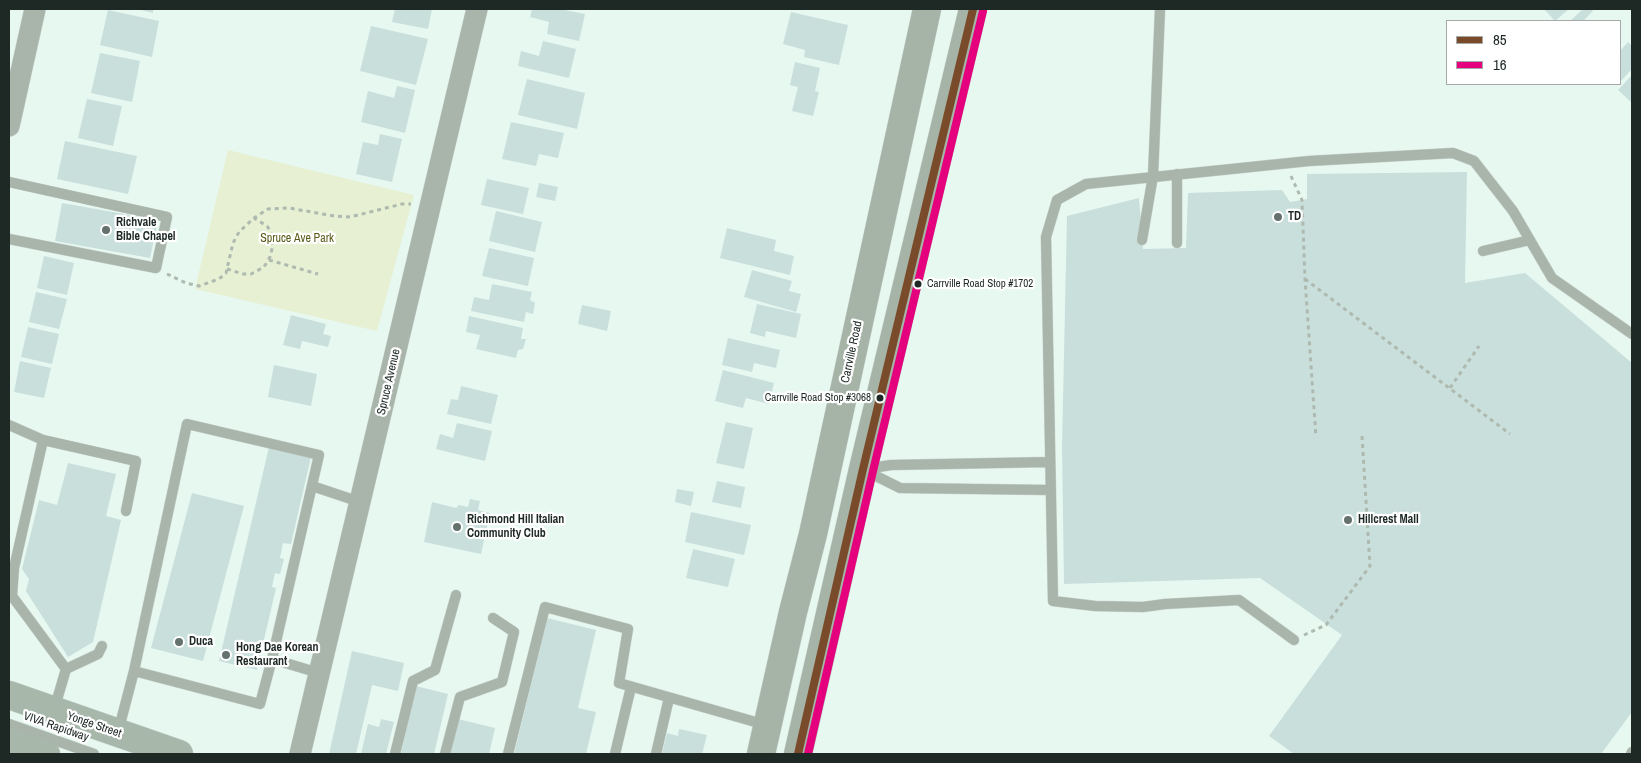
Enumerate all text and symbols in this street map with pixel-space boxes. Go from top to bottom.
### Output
legend [1446,20,1621,85]
text: 85 [1493,29,1507,50]
text: 16 [1493,54,1507,75]
place label: TD [1288,210,1301,224]
marker: TD [1272,211,1284,223]
place label: Richvale Bible Chapel [116,216,176,244]
marker: Richvale Bible Chapel [100,224,112,236]
park label: Spruce Ave Park [260,232,334,246]
place label: Carrville Road Stop #1702 [927,277,1033,291]
marker: Carrville Road Stop #1702 [913,279,923,289]
street label: Carrville Road [838,320,866,384]
street label: Spruce Avenue [374,348,404,416]
place label: Carrville Road Stop #3068 [765,391,871,405]
marker: Carrville Road Stop #3068 [875,393,885,403]
place label: Richmond Hill Italian Community Club [467,513,564,541]
place label: Hillcrest Mall [1358,513,1419,527]
marker: Hillcrest Mall [1342,514,1354,526]
marker: Richmond Hill Italian Community Club [451,521,463,533]
place label: Duca [189,635,213,649]
marker: Duca [173,636,185,648]
place label: Hong Dae Korean Restaurant [236,641,319,669]
marker: Hong Dae Korean Restaurant [220,649,232,661]
street label: VIVA Rapidway [21,709,91,745]
street label: Yonge Street [65,709,123,741]

